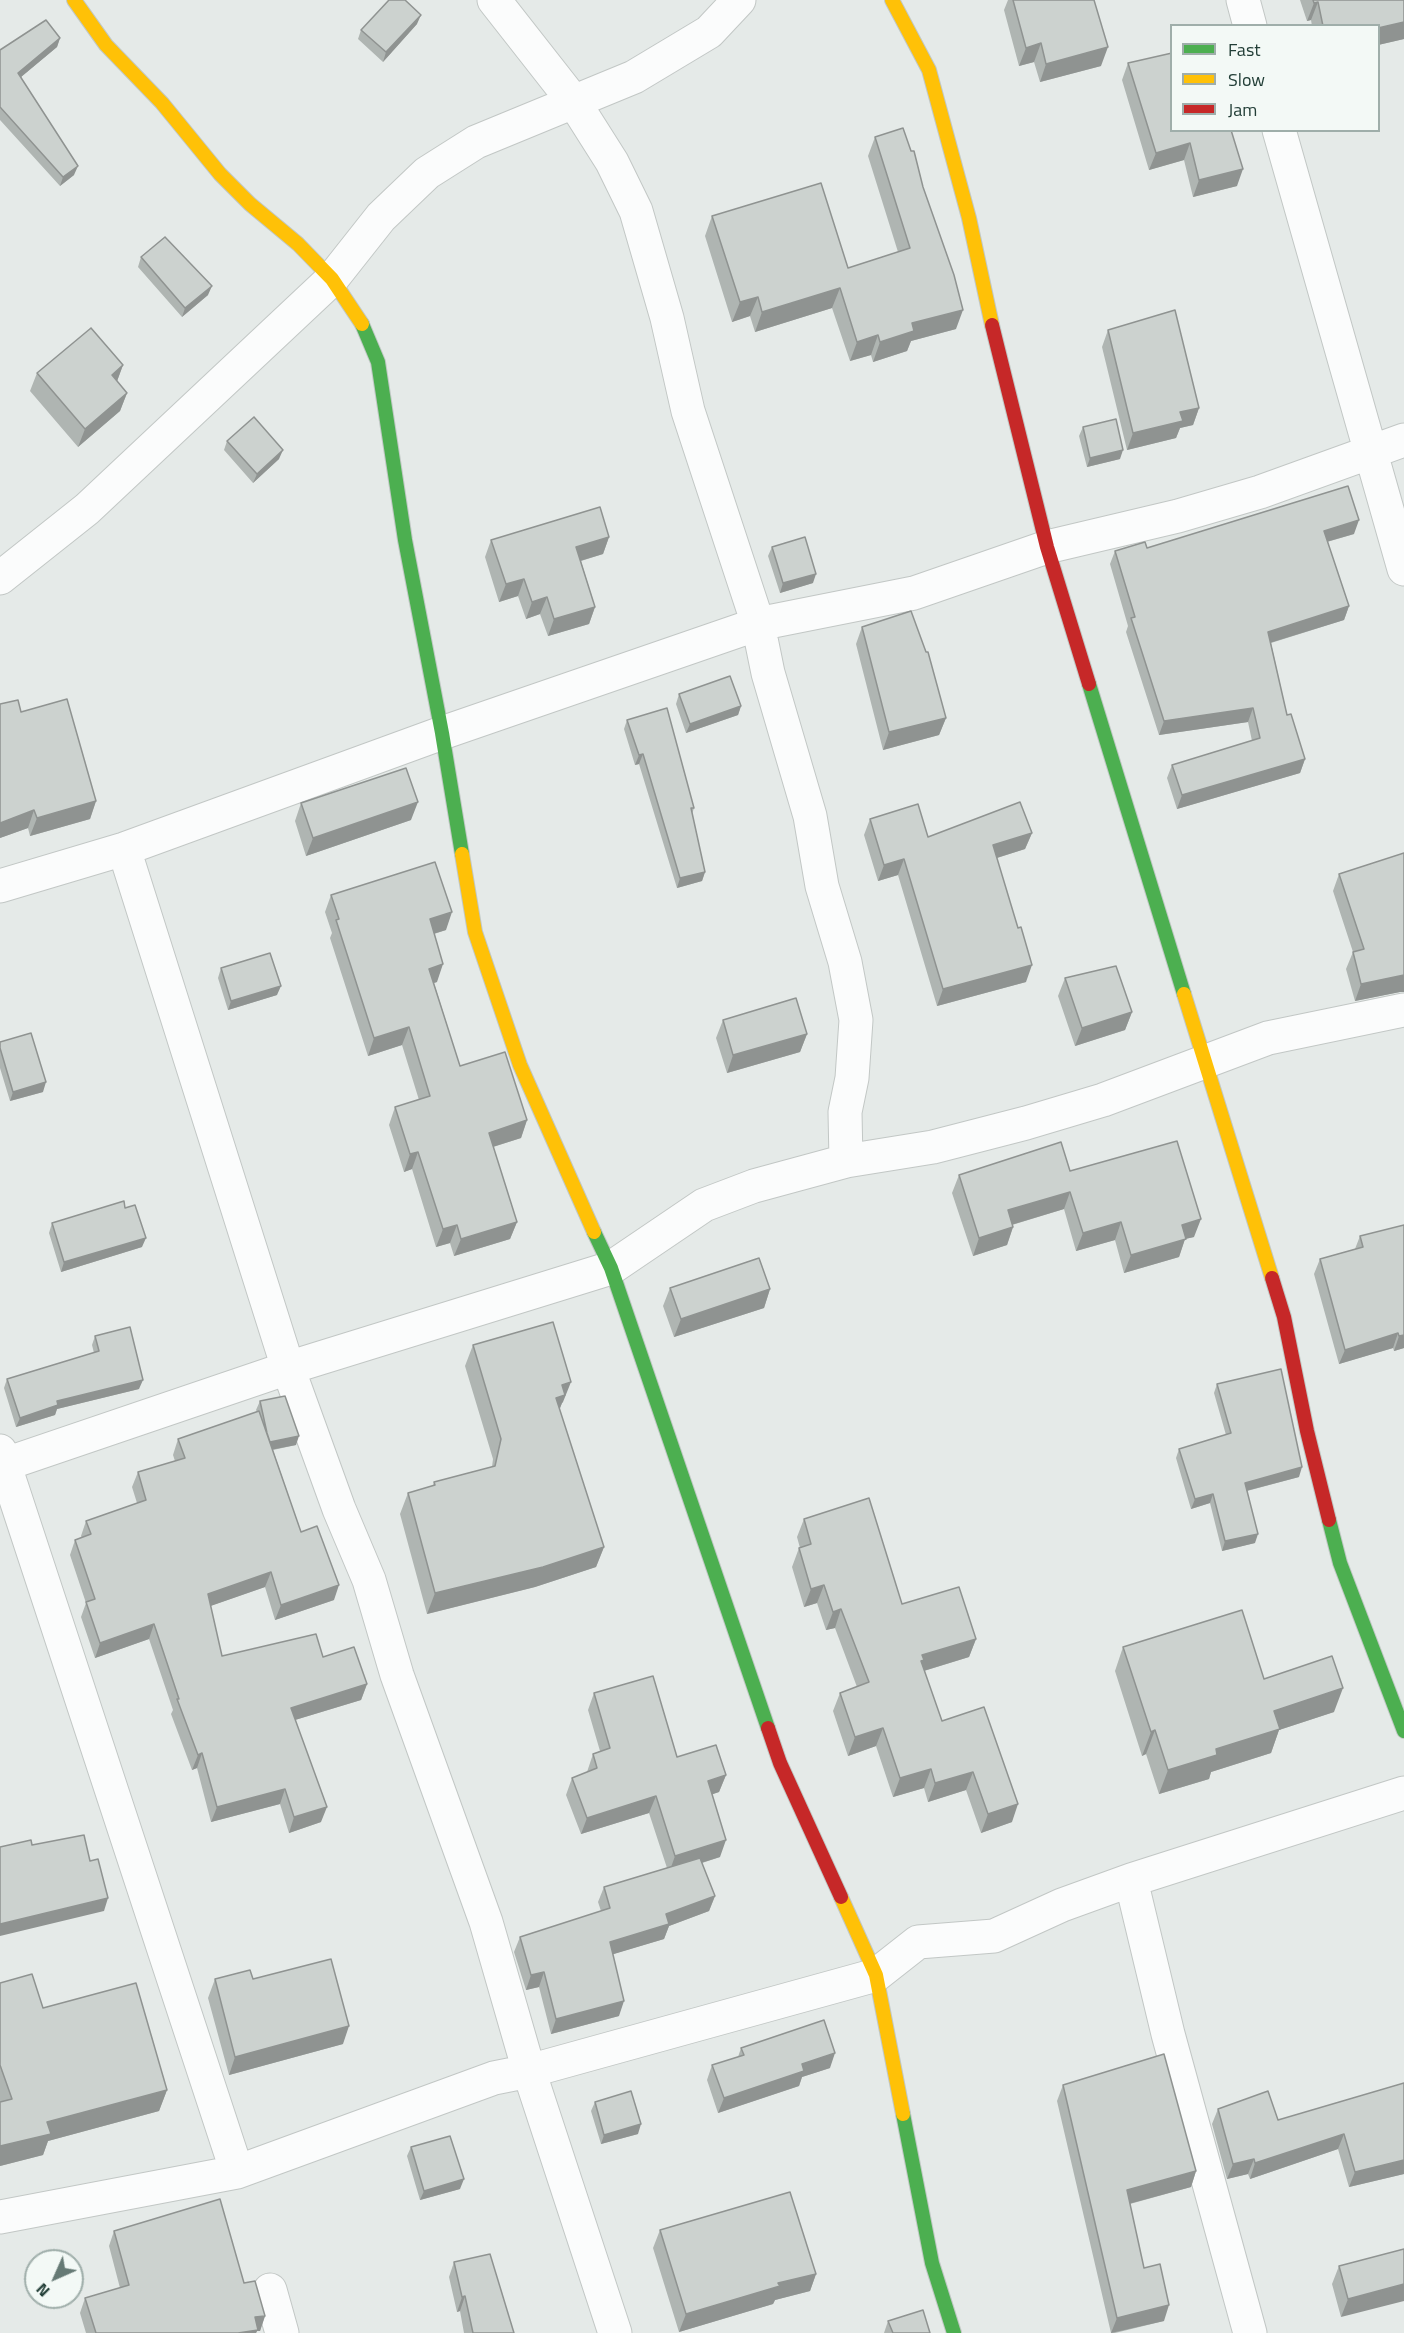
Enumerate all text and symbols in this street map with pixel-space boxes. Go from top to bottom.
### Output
legend [1170,24,1380,132]
text: Fast [1228,36,1261,63]
text: Slow [1228,66,1265,93]
text: Jam [1228,96,1257,123]
north arrow [24,2249,84,2309]
text: N [30,2278,55,2303]

